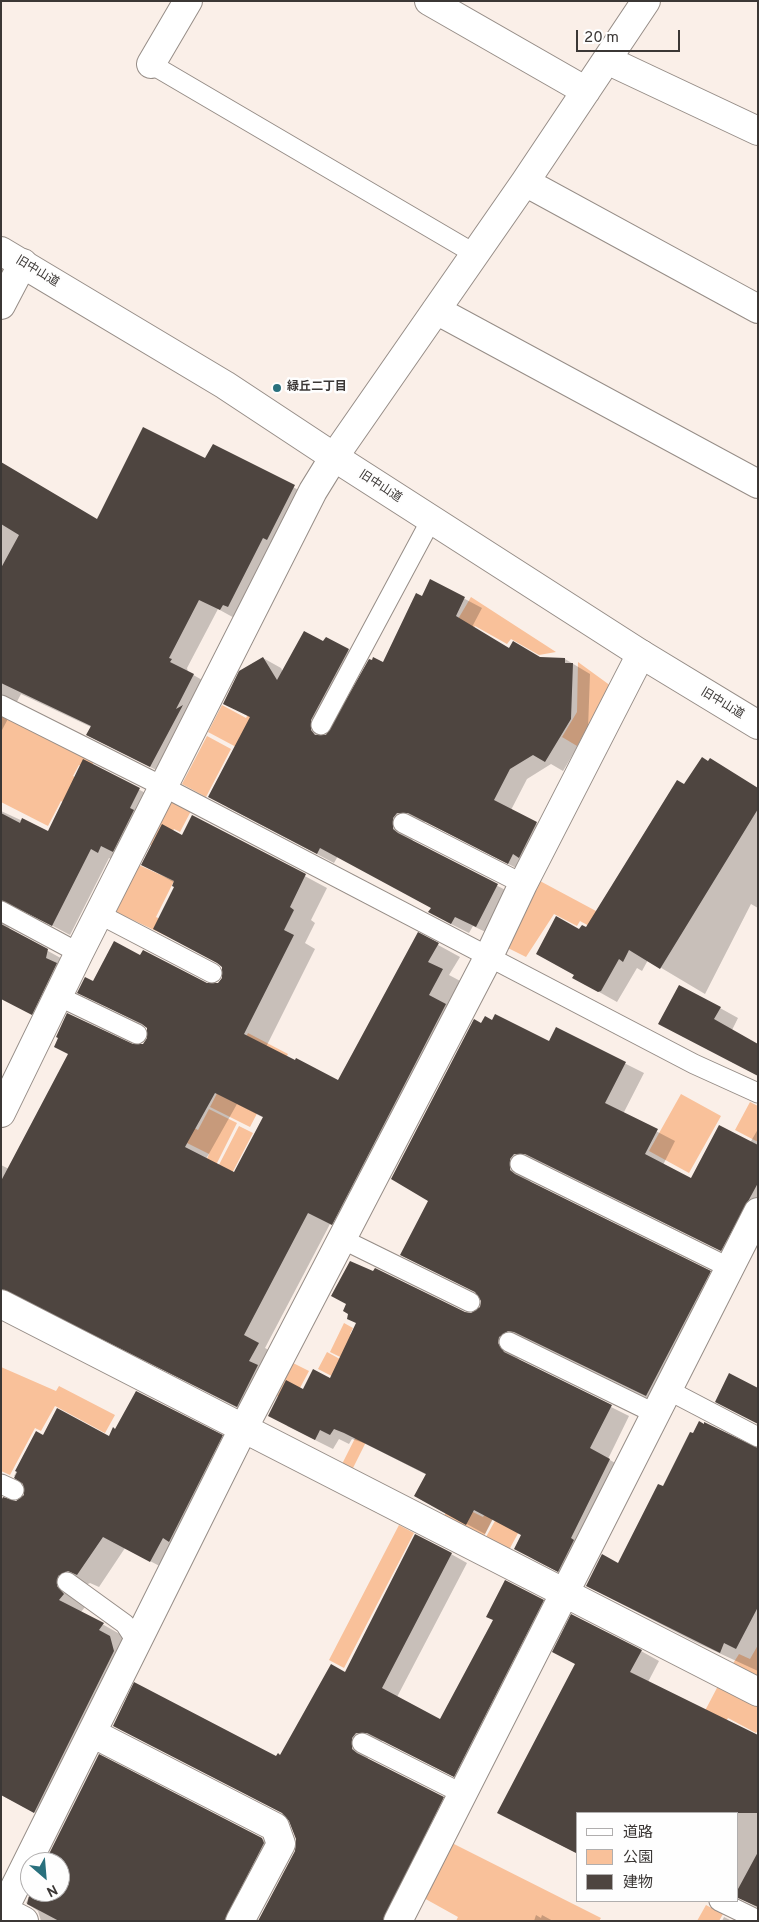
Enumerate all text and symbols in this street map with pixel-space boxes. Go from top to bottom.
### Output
scale bar [579,20,683,52]
text: 20 m [584,29,619,48]
street label: 旧中山道 [13,253,61,291]
place label: 緑丘二丁目 [287,381,347,395]
marker: 緑丘二丁目 [271,382,283,394]
street label: 旧中山道 [356,468,404,506]
street label: 旧中山道 [698,685,746,723]
legend [576,1812,739,1902]
text: 道路 [623,1824,653,1843]
text: 公園 [623,1849,653,1868]
north arrow [20,1852,70,1902]
text: 建物 [623,1874,653,1893]
text: N [43,1880,60,1900]

